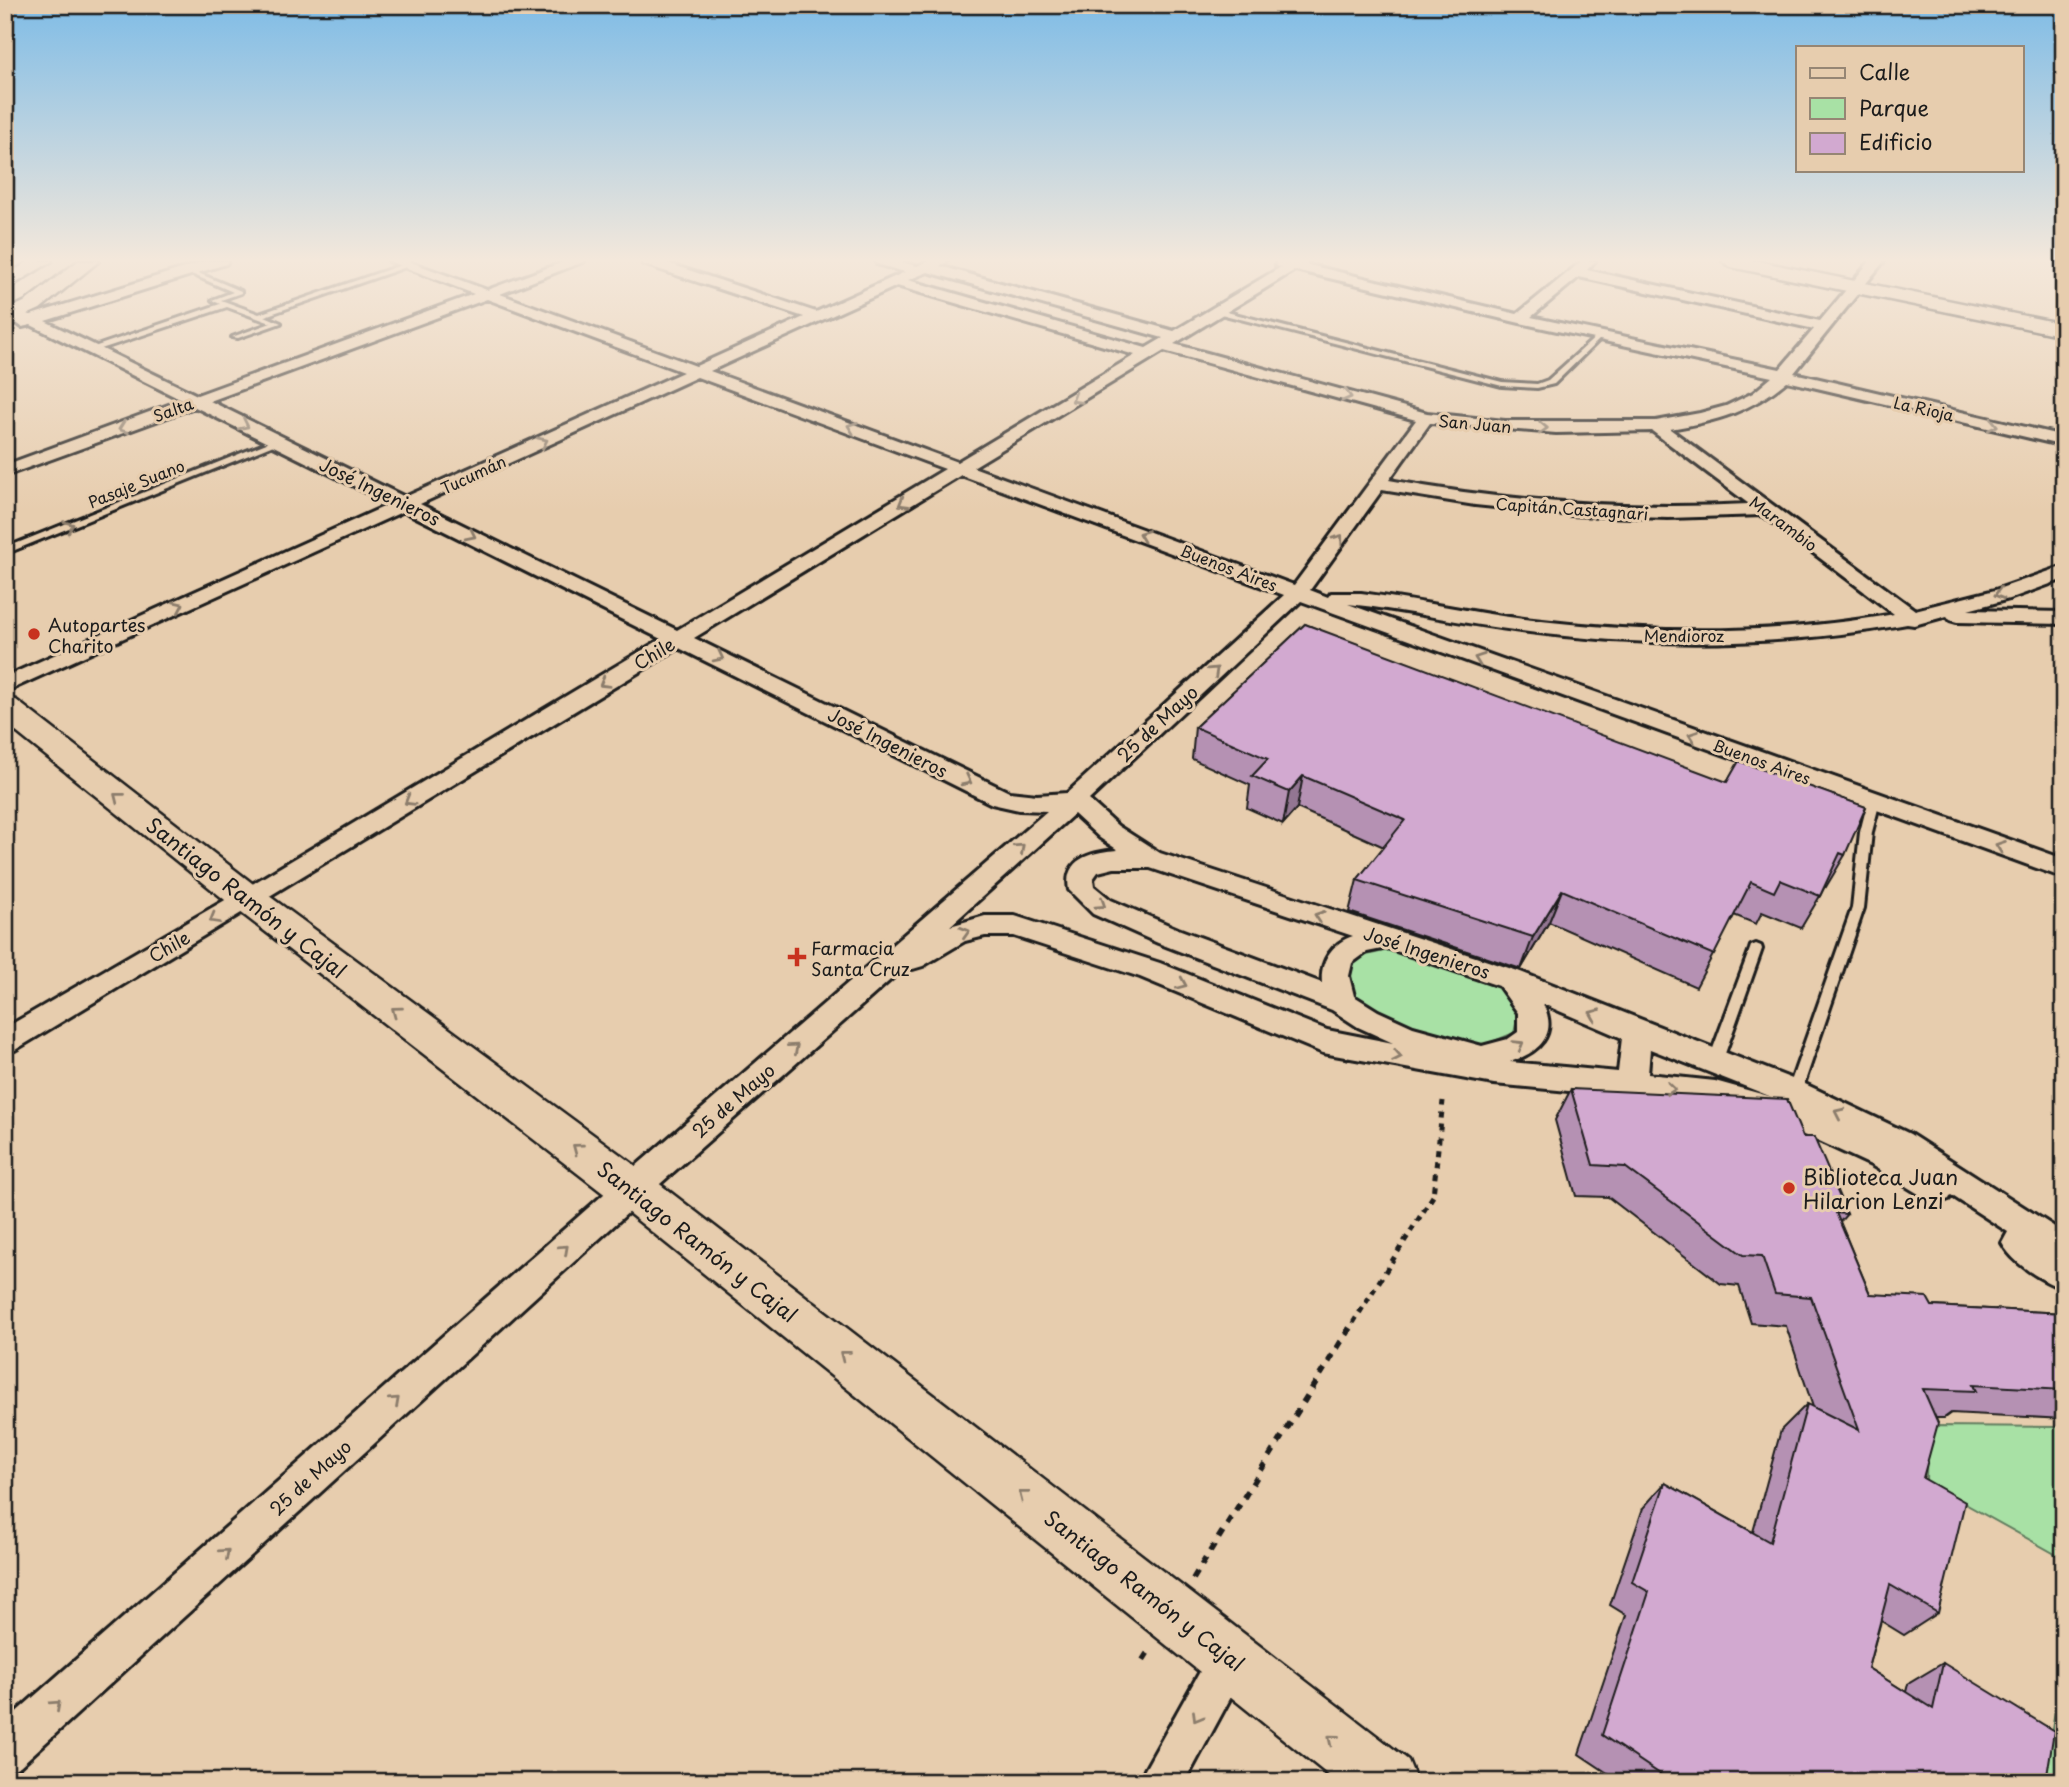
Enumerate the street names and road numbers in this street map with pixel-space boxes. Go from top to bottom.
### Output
street label: La Rioja [1891,389,1957,427]
street label: Salta [150,391,196,427]
street label: San Juan [1438,408,1512,438]
street label: Tucumán [436,448,510,500]
street label: José Ingenieros [315,450,445,532]
street label: Pasaje Suano [84,453,188,513]
street label: Marambio [1745,490,1823,557]
street label: Capitán Castagnari [1495,491,1649,525]
street label: Buenos Aires [1177,537,1281,597]
street label: Mendioroz [1644,623,1724,647]
street label: Chile [628,630,680,676]
street label: 25 de Mayo [1110,678,1204,768]
street label: José Ingenieros [823,700,953,784]
street label: Buenos Aires [1710,732,1814,790]
street label: Santiago Ramón y Cajal [140,809,354,985]
street label: José Ingenieros [1360,919,1494,985]
street label: Chile [143,923,195,969]
street label: 25 de Mayo [686,1056,780,1144]
street label: Santiago Ramón y Cajal [591,1153,805,1329]
street label: 25 de Mayo [263,1433,357,1521]
street label: Santiago Ramón y Cajal [1038,1502,1252,1678]

